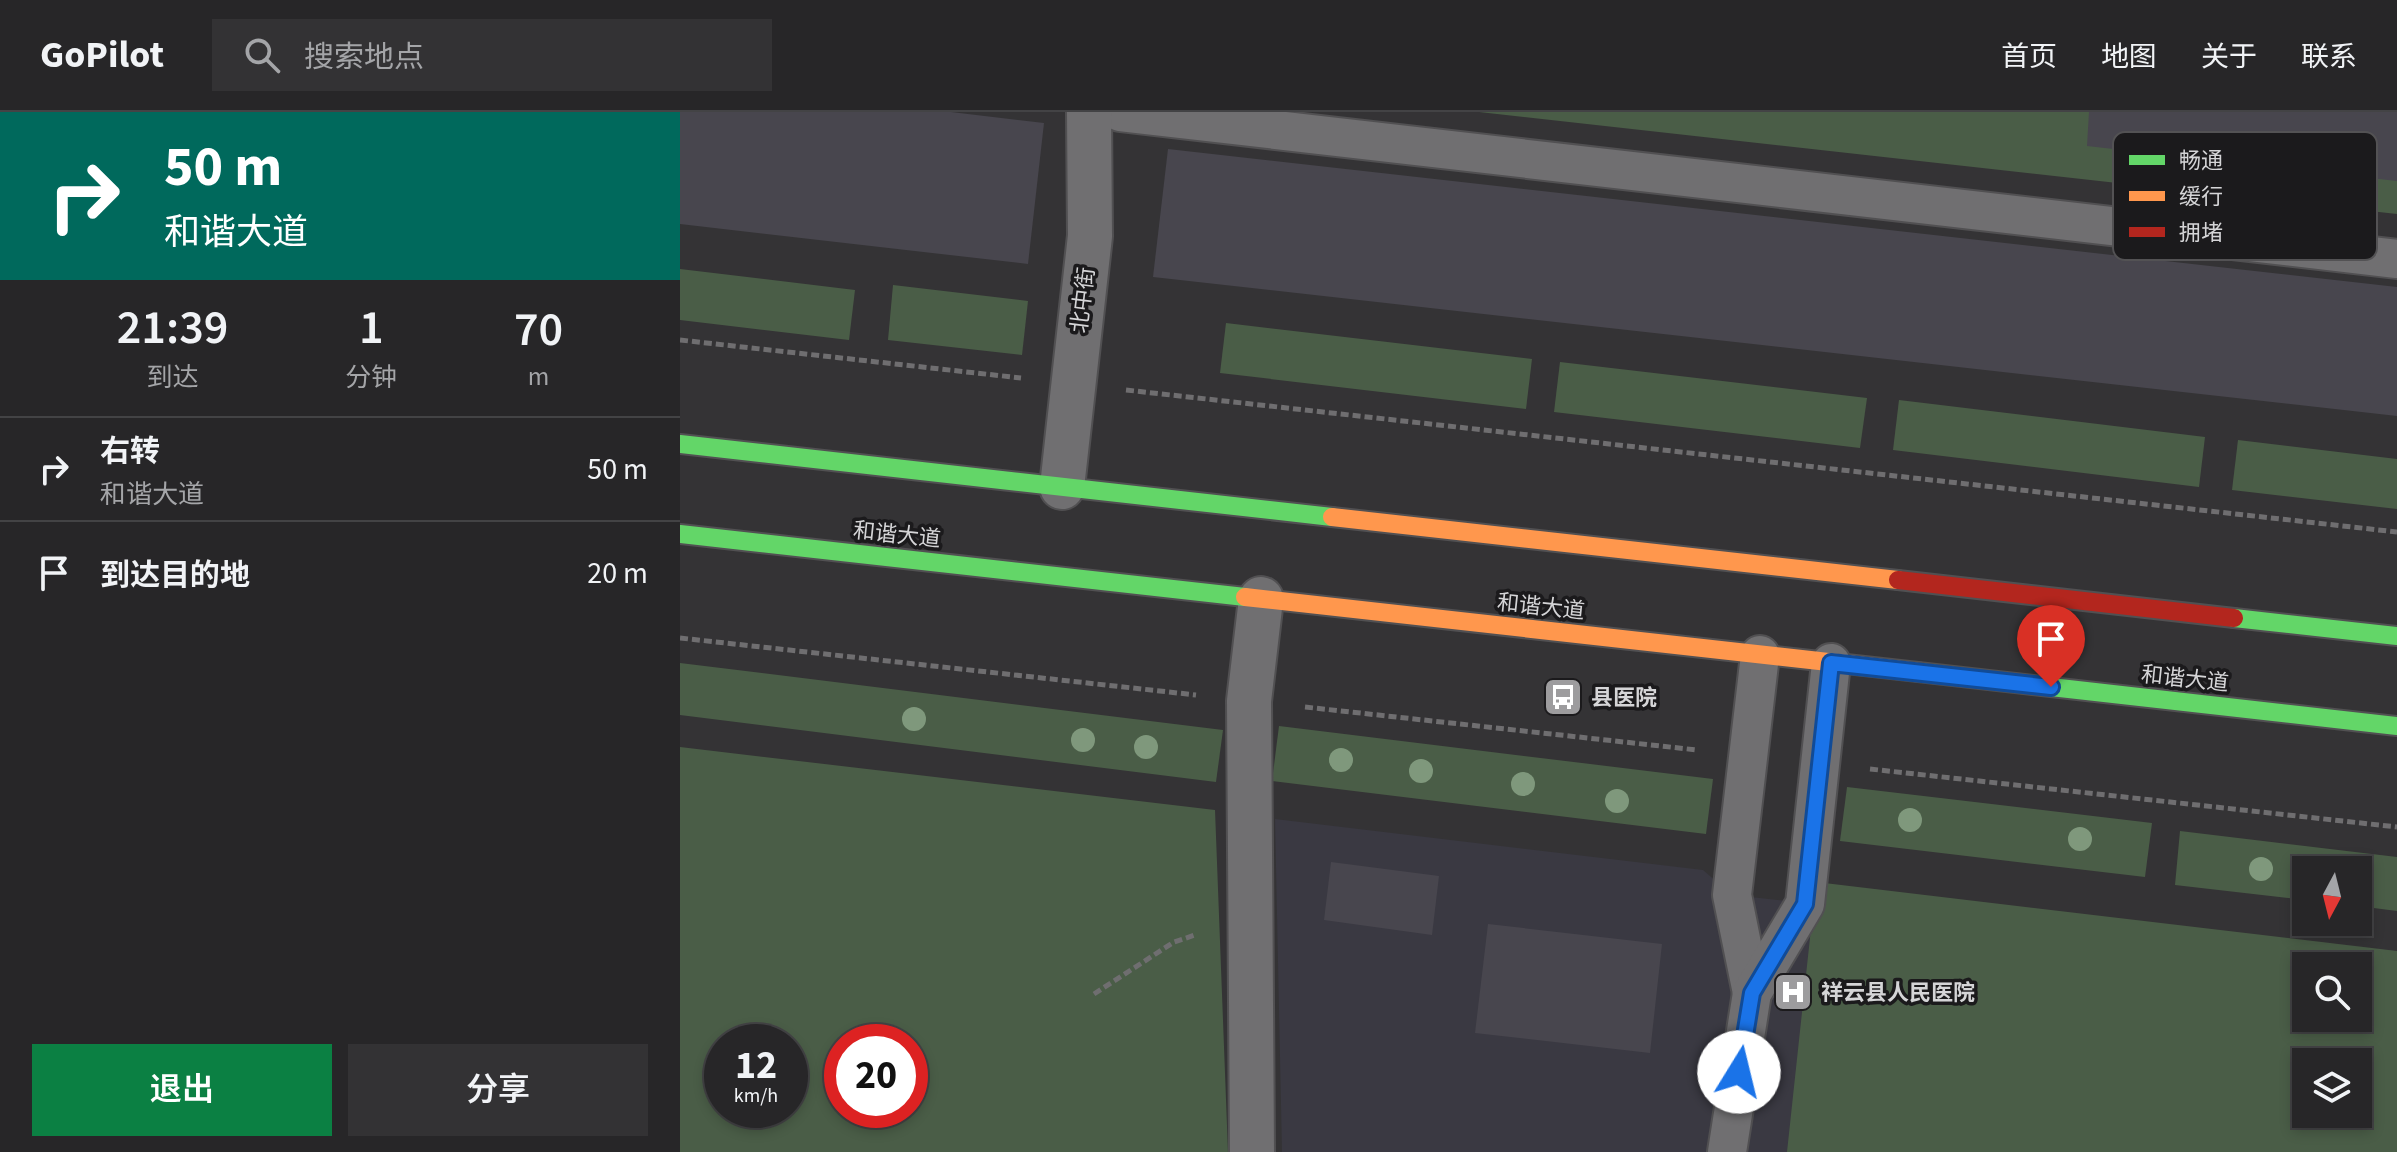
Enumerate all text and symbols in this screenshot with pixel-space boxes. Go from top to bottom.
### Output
search box [212,19,772,91]
text: GoPilot [40,28,164,82]
icon: search [240,33,284,77]
text: 搜索地点 [304,36,424,79]
text: 首页 [2001,37,2057,77]
text: 地图 [2101,37,2157,77]
text: 关于 [2201,37,2257,77]
text: 联系 [2301,37,2357,77]
text: 50 m [164,128,282,207]
legend [2113,132,2377,260]
icon: right [32,144,136,248]
text: 畅通 [2179,145,2223,177]
text: 缓行 [2179,181,2223,213]
text: 和谐大道 [164,207,308,258]
text: 拥堵 [2179,217,2223,249]
street label: 北中街 [1063,265,1103,335]
text: 21:39 [117,294,228,362]
text: 1 [359,294,384,362]
text: 70 [514,296,563,364]
text: m [528,358,549,395]
text: 到达 [147,359,199,396]
text: 分钟 [345,359,397,396]
text: 右转 [100,430,160,473]
icon: right [32,447,76,491]
text: 50 m [587,448,648,491]
text: 和谐大道 [100,476,204,513]
street label: 和谐大道 [851,514,942,556]
icon: arrive [32,551,76,595]
text: 20 m [587,552,648,595]
text: 到达目的地 [100,554,250,597]
street label: 和谐大道 [1495,586,1586,628]
pin [2017,605,2085,687]
icon: arrive [2029,617,2073,661]
street label: 和谐大道 [2139,658,2230,700]
bus stop icon: 县医院 [1542,676,1584,718]
place label: 县医院 [1591,682,1657,714]
north arrow [2292,856,2372,936]
map controls [2292,856,2372,1128]
button: search [2292,952,2372,1032]
hospital icon: 祥云县人民医院 [1772,971,1814,1013]
place label: 祥云县人民医院 [1821,977,1975,1009]
speed limit sign: 20 [824,1024,928,1128]
position arrow [1697,1030,1781,1114]
text: 12 [735,1037,777,1094]
button: 退出 [32,1044,332,1136]
button: 分享 [348,1044,648,1136]
button: layers [2292,1048,2372,1128]
text: km/h [734,1082,778,1110]

